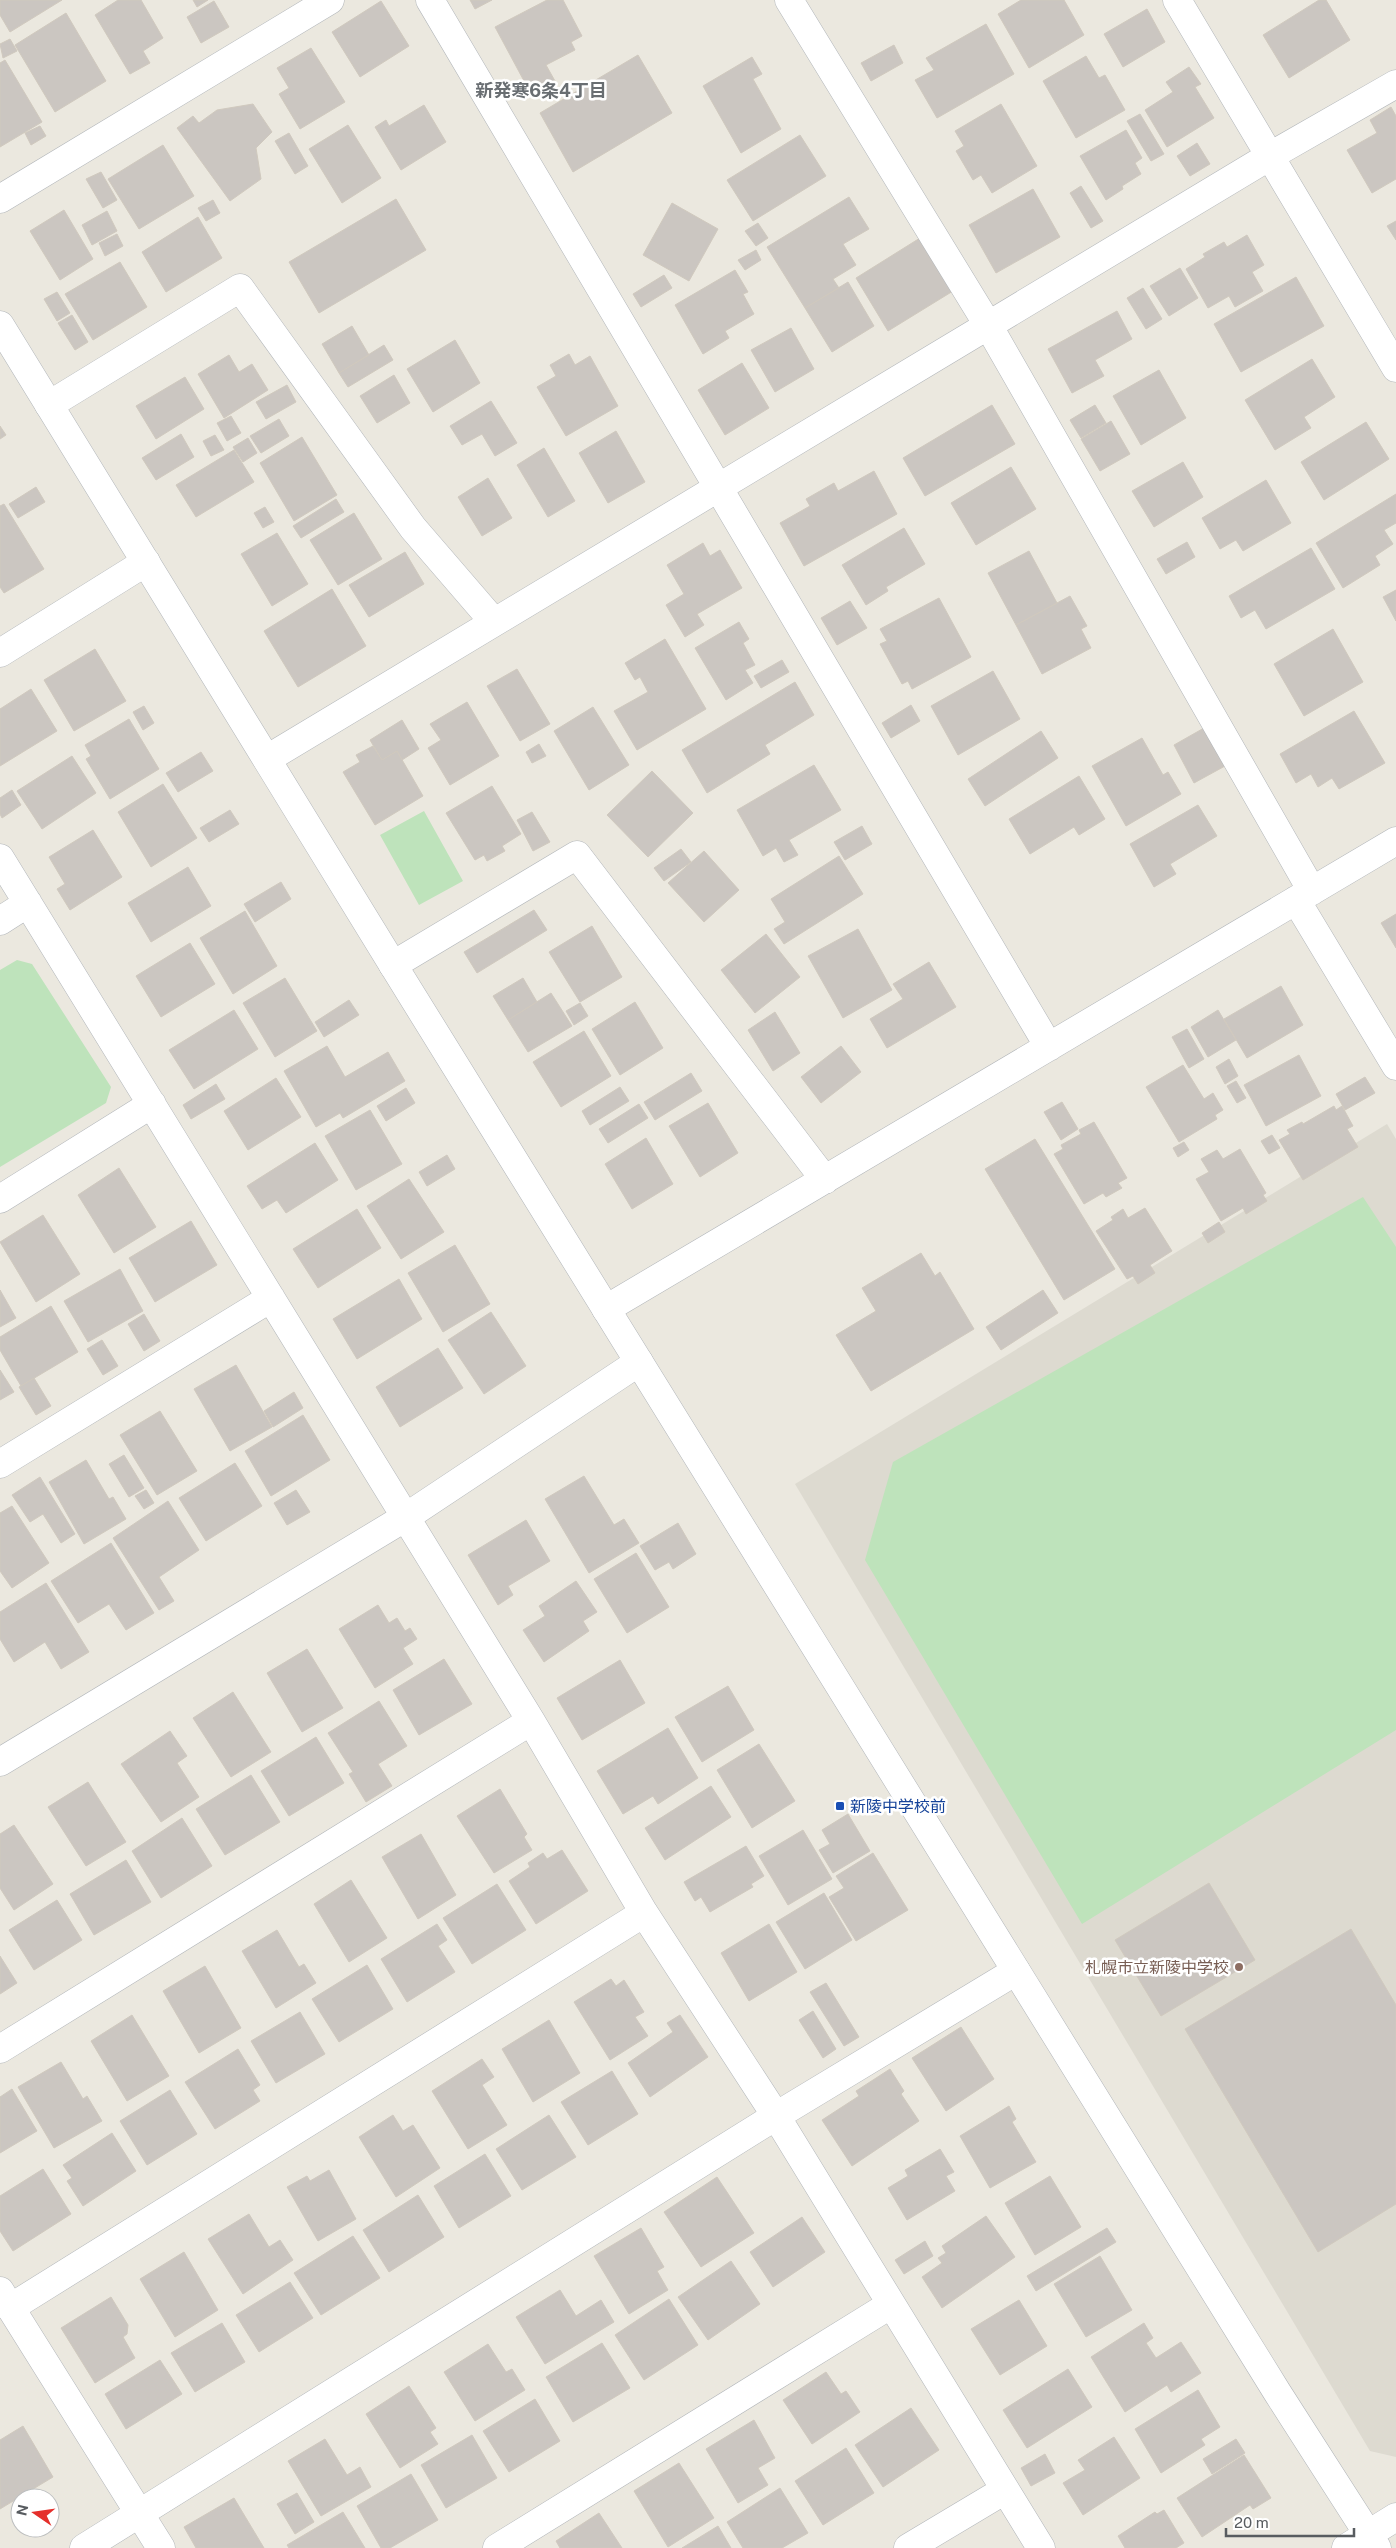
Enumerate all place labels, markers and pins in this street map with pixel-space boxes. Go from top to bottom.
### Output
place label: 新陵中学校前 [850,1797,946,1816]
marker: 新陵中学校前 [834,1800,846,1812]
place label: 札幌市立新陵中学校 [1085,1958,1229,1977]
marker: 札幌市立新陵中学校 [1233,1961,1245,1973]

